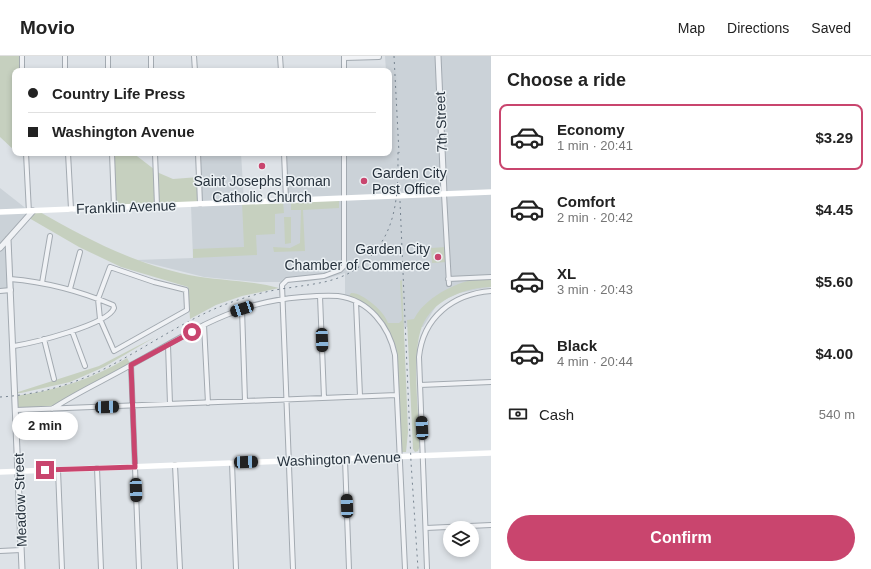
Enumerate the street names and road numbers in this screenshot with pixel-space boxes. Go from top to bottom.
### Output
street label: 7th Street [432,91,450,153]
street label: Franklin Avenue [76,197,177,217]
street label: Washington Avenue [277,449,401,469]
street label: Meadow Street [10,453,30,547]

